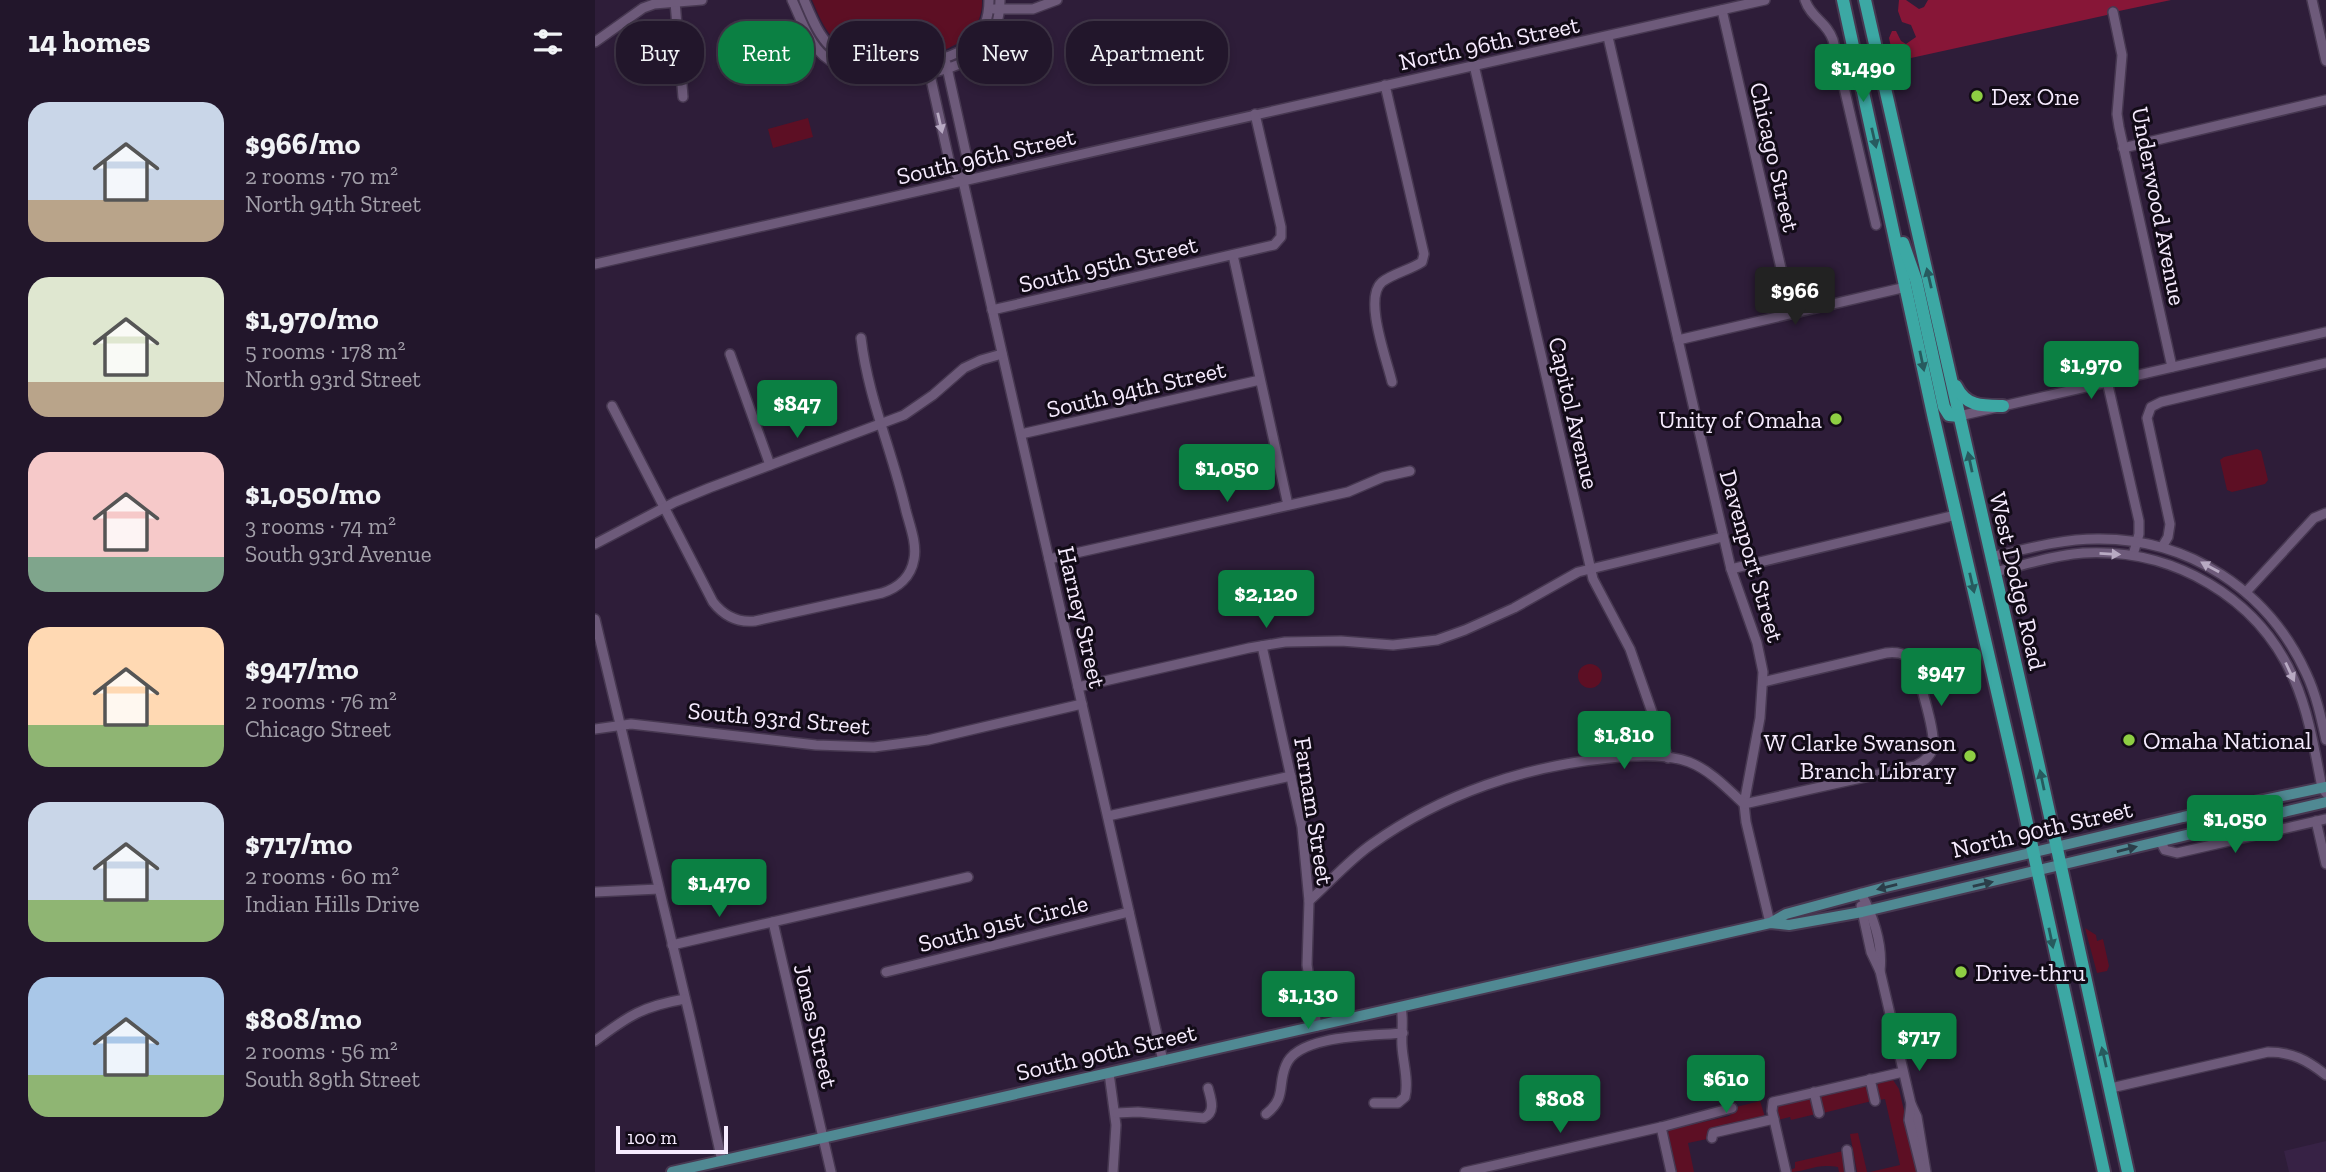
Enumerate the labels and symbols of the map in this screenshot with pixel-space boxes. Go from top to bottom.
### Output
street label: North 96th Street [1396,10,1582,76]
pin: $1,490 [1806,44,1920,104]
street label: Chicago Street [1744,79,1806,235]
place label: Dex One [1991,82,2079,111]
marker: Dex One [1969,88,1985,104]
street label: Underwood Avenue [2126,104,2192,308]
one-way arrow [935,112,946,134]
street label: South 96th Street [894,121,1078,191]
one-way arrow [1868,127,1879,149]
street label: South 95th Street [1016,229,1200,299]
one-way arrow [1923,267,1934,289]
pin: $966 [1754,268,1836,327]
street label: Capitol Avenue [1542,334,1606,492]
pin: $1,970 [2034,342,2148,401]
one-way arrow [1916,350,1927,372]
street label: South 94th Street [1044,354,1228,424]
pin: $847 [756,380,838,440]
place label: Unity of Omaha [1659,405,1822,434]
marker: Unity of Omaha [1828,411,1844,427]
pin: $1,050 [1170,444,1284,504]
one-way arrow [1964,451,1975,473]
street label: Davenport Street [1714,466,1790,646]
street label: West Dodge Road [1983,489,2053,673]
street label: Harney Street [1052,543,1112,691]
one-way arrow [2099,548,2121,559]
one-way arrow [2200,561,2220,573]
pin: $2,120 [1209,570,1323,630]
one-way arrow [1966,572,1977,594]
pin: $947 [1900,648,1982,708]
one-way arrow [2285,662,2296,682]
street label: South 93rd Street [687,696,871,740]
pin: $1,810 [1567,712,1681,771]
place label: Omaha National [2143,726,2312,755]
place label: W Clarke Swanson Branch Library [1764,728,1957,785]
marker: Omaha National [2121,732,2137,748]
street label: Farnam Street [1288,735,1340,887]
marker: W Clarke Swanson Branch Library [1962,748,1978,764]
one-way arrow [2037,769,2048,791]
street label: North 90th Street [1949,794,2135,864]
pin: $1,050 [2178,796,2292,855]
one-way arrow [2116,843,2138,854]
pin: $1,470 [662,860,776,919]
one-way arrow [1973,878,1995,889]
one-way arrow [1876,882,1898,893]
street label: South 91st Circle [915,888,1091,958]
one-way arrow [2046,927,2057,949]
place label: Drive-thru [1975,958,2086,987]
street label: Jones Street [788,961,844,1091]
marker: Drive-thru [1953,964,1969,980]
pin: $1,130 [1251,972,1365,1031]
pin: $717 [1878,1014,1960,1073]
street label: South 90th Street [1013,1017,1199,1087]
one-way arrow [2098,1046,2109,1068]
pin: $610 [1685,1056,1767,1115]
pin: $808 [1519,1076,1601,1135]
scale bar [616,1123,728,1155]

